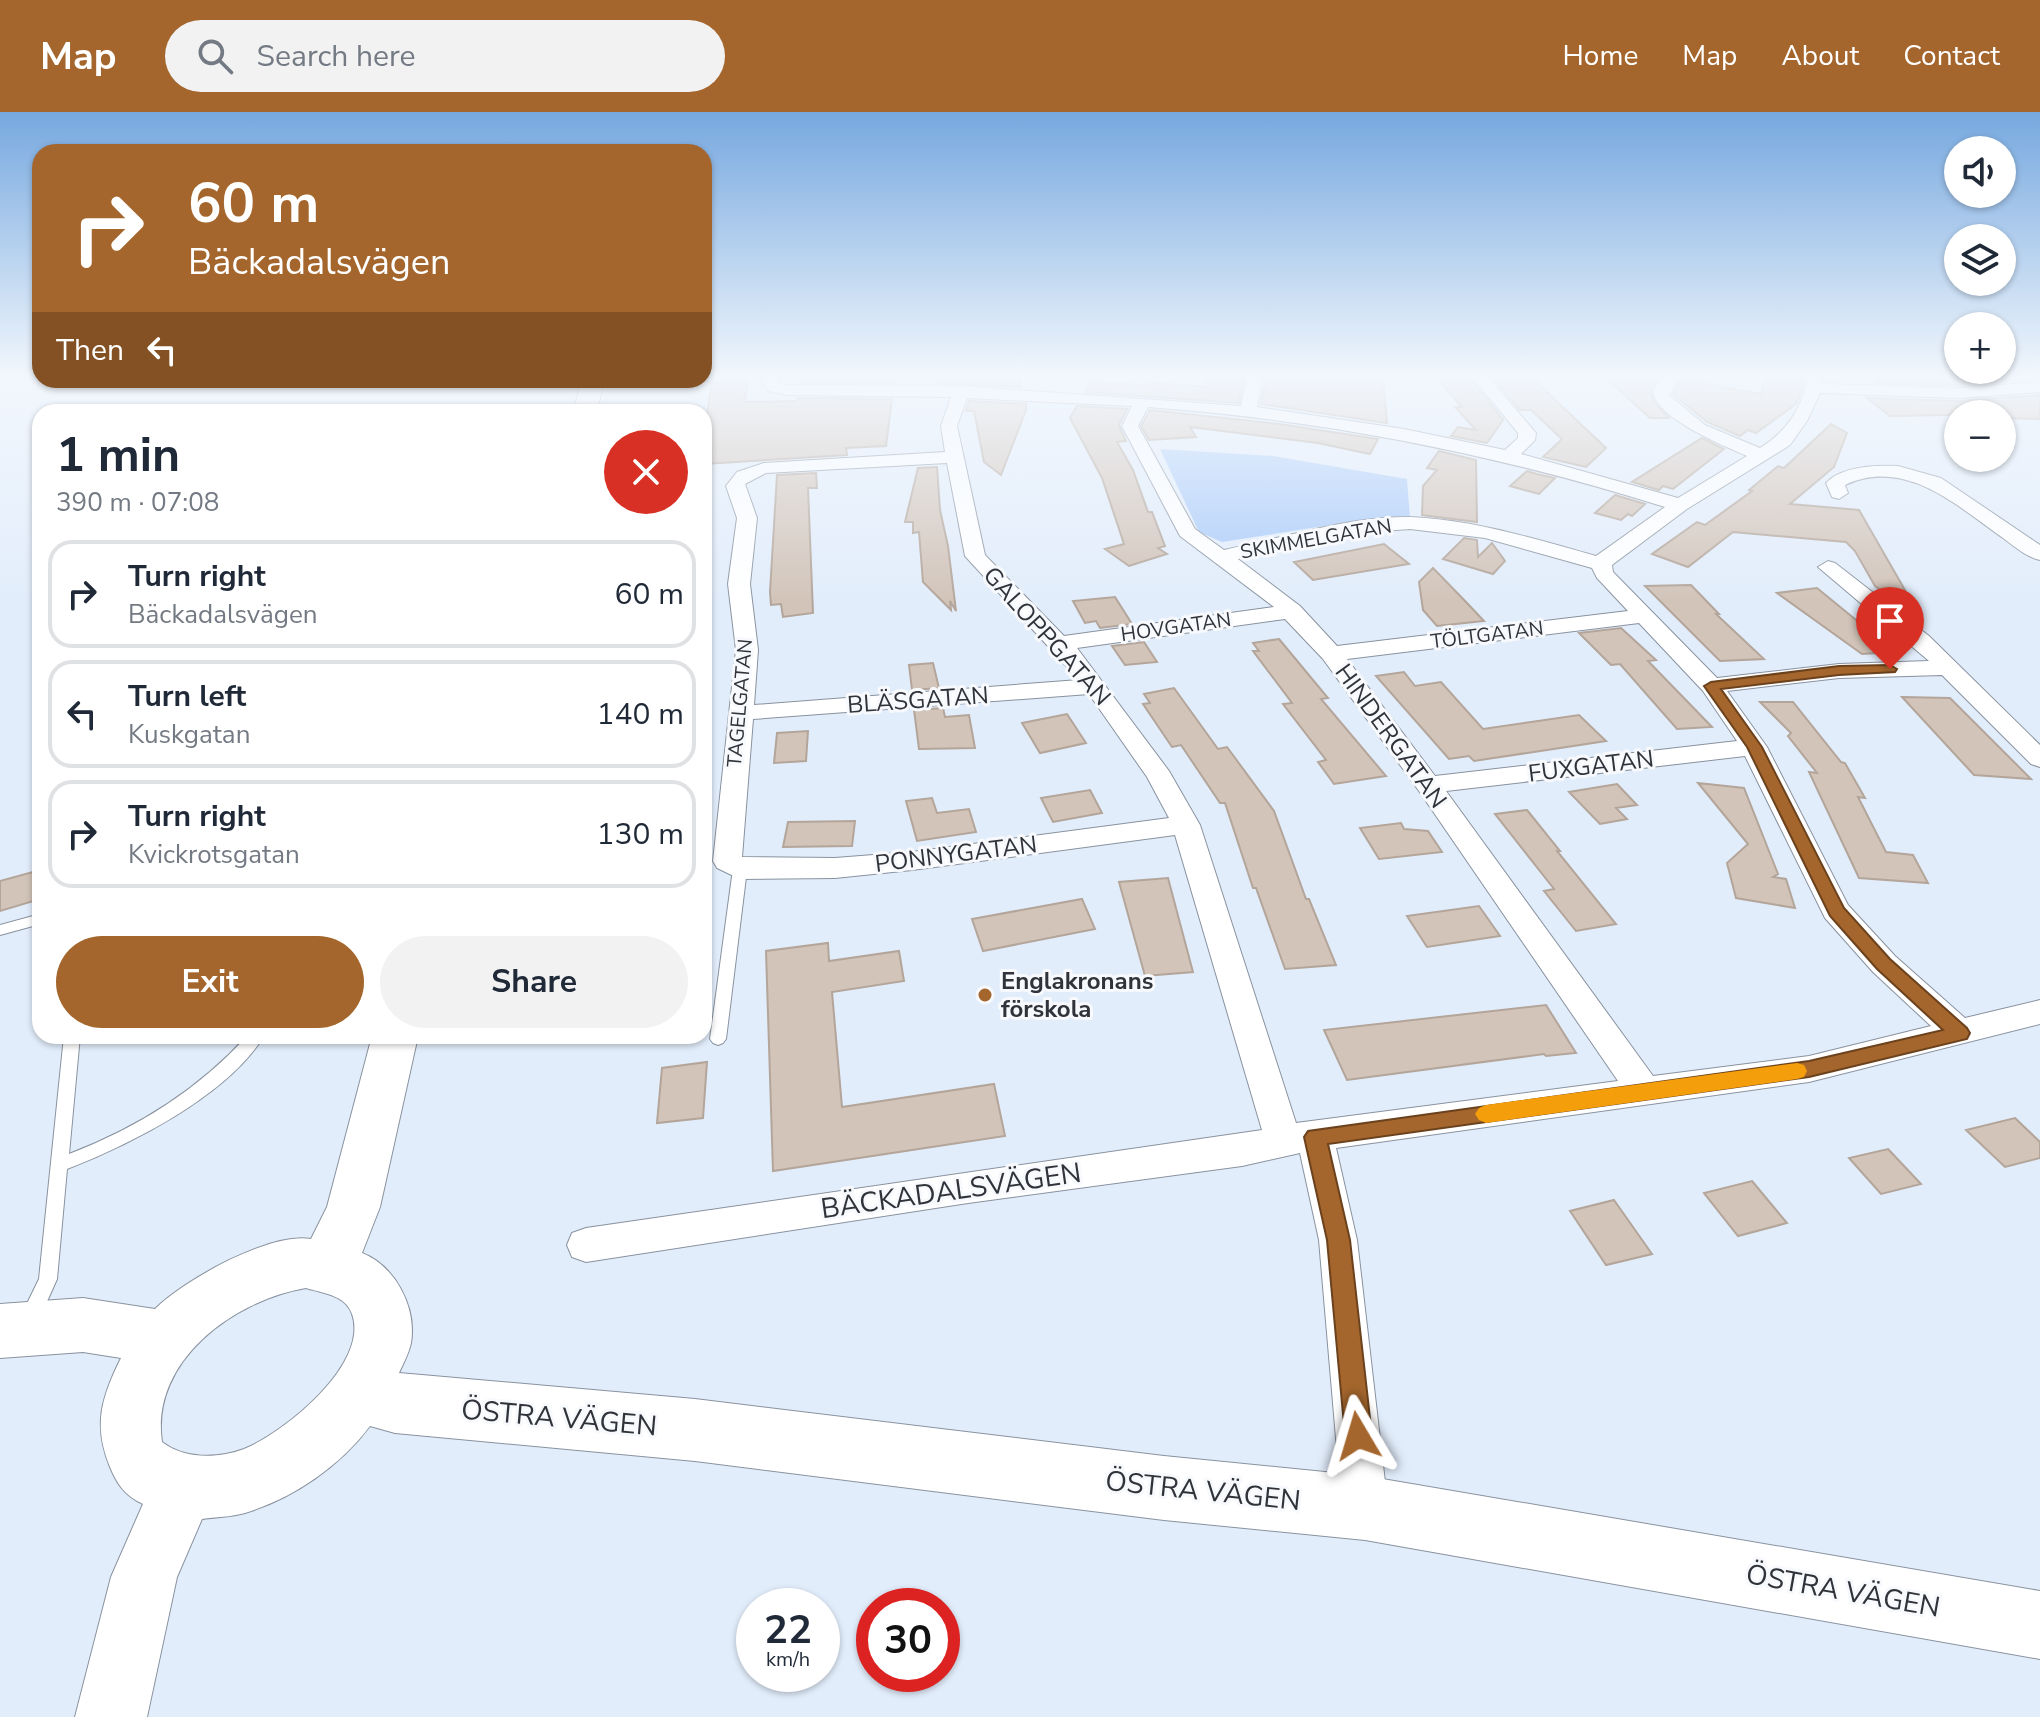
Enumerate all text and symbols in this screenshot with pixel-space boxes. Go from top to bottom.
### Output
search box [165,20,725,92]
text: Map [40,31,117,82]
icon: search [193,34,237,78]
text: Search here [257,36,416,77]
text: Home [1563,37,1638,75]
text: Map [1682,37,1737,75]
text: About [1781,37,1859,75]
text: Contact [1903,37,2000,75]
map controls [1944,136,2016,472]
button: sound [1944,136,2016,208]
text: 60 m [188,165,319,242]
icon: right [56,176,160,280]
button: layers [1944,224,2016,296]
text: Bäckadalsvägen [188,238,450,287]
button: + [1944,312,2016,384]
icon: left [140,328,184,372]
text: Then [56,330,124,371]
button: − [1944,400,2016,472]
text: 1 min [56,422,180,488]
button: close [604,430,688,514]
text: 390 m · 07:08 [56,485,219,520]
street label: SKIMMELGATAN [1238,512,1394,566]
text: Turn right [128,556,266,597]
street label: GALOPPGATAN [976,560,1118,712]
icon: right [60,572,104,616]
text: 60 m [615,574,684,615]
pin [1856,587,1924,669]
text: Bäckadalsvägen [128,597,318,632]
icon: arrive [1868,599,1912,643]
street label: HOVGATAN [1119,606,1233,648]
street label: TÖLTGATAN [1429,615,1545,655]
street label: TAGELGATAN [721,638,759,768]
street label: HINDERGATAN [1328,657,1454,815]
text: Turn left [128,676,246,717]
street label: BLÄSGATAN [846,679,990,721]
icon: left [60,692,104,736]
text: 140 m [597,694,684,735]
text: Kuskgatan [128,717,250,752]
street label: FUXGATAN [1526,742,1656,790]
text: Turn right [128,796,266,837]
icon: right [60,812,104,856]
text: 130 m [597,814,684,855]
street label: PONNYGATAN [873,828,1039,880]
text: Kvickrotsgatan [128,837,300,872]
button: Exit [56,936,364,1028]
button: Share [380,936,688,1028]
place label: Englakronans förskola [1001,965,1153,1025]
marker: Englakronans förskola [976,986,994,1004]
street label: BÄCKADALSVÄGEN [818,1154,1084,1228]
street label: ÖSTRA VÄGEN [460,1391,658,1445]
position arrow [1316,1394,1400,1478]
street label: ÖSTRA VÄGEN [1103,1462,1303,1520]
street label: ÖSTRA VÄGEN [1743,1555,1943,1627]
speed limit sign: 30 [856,1588,960,1692]
text: 22 [764,1603,812,1657]
text: km/h [766,1646,810,1673]

